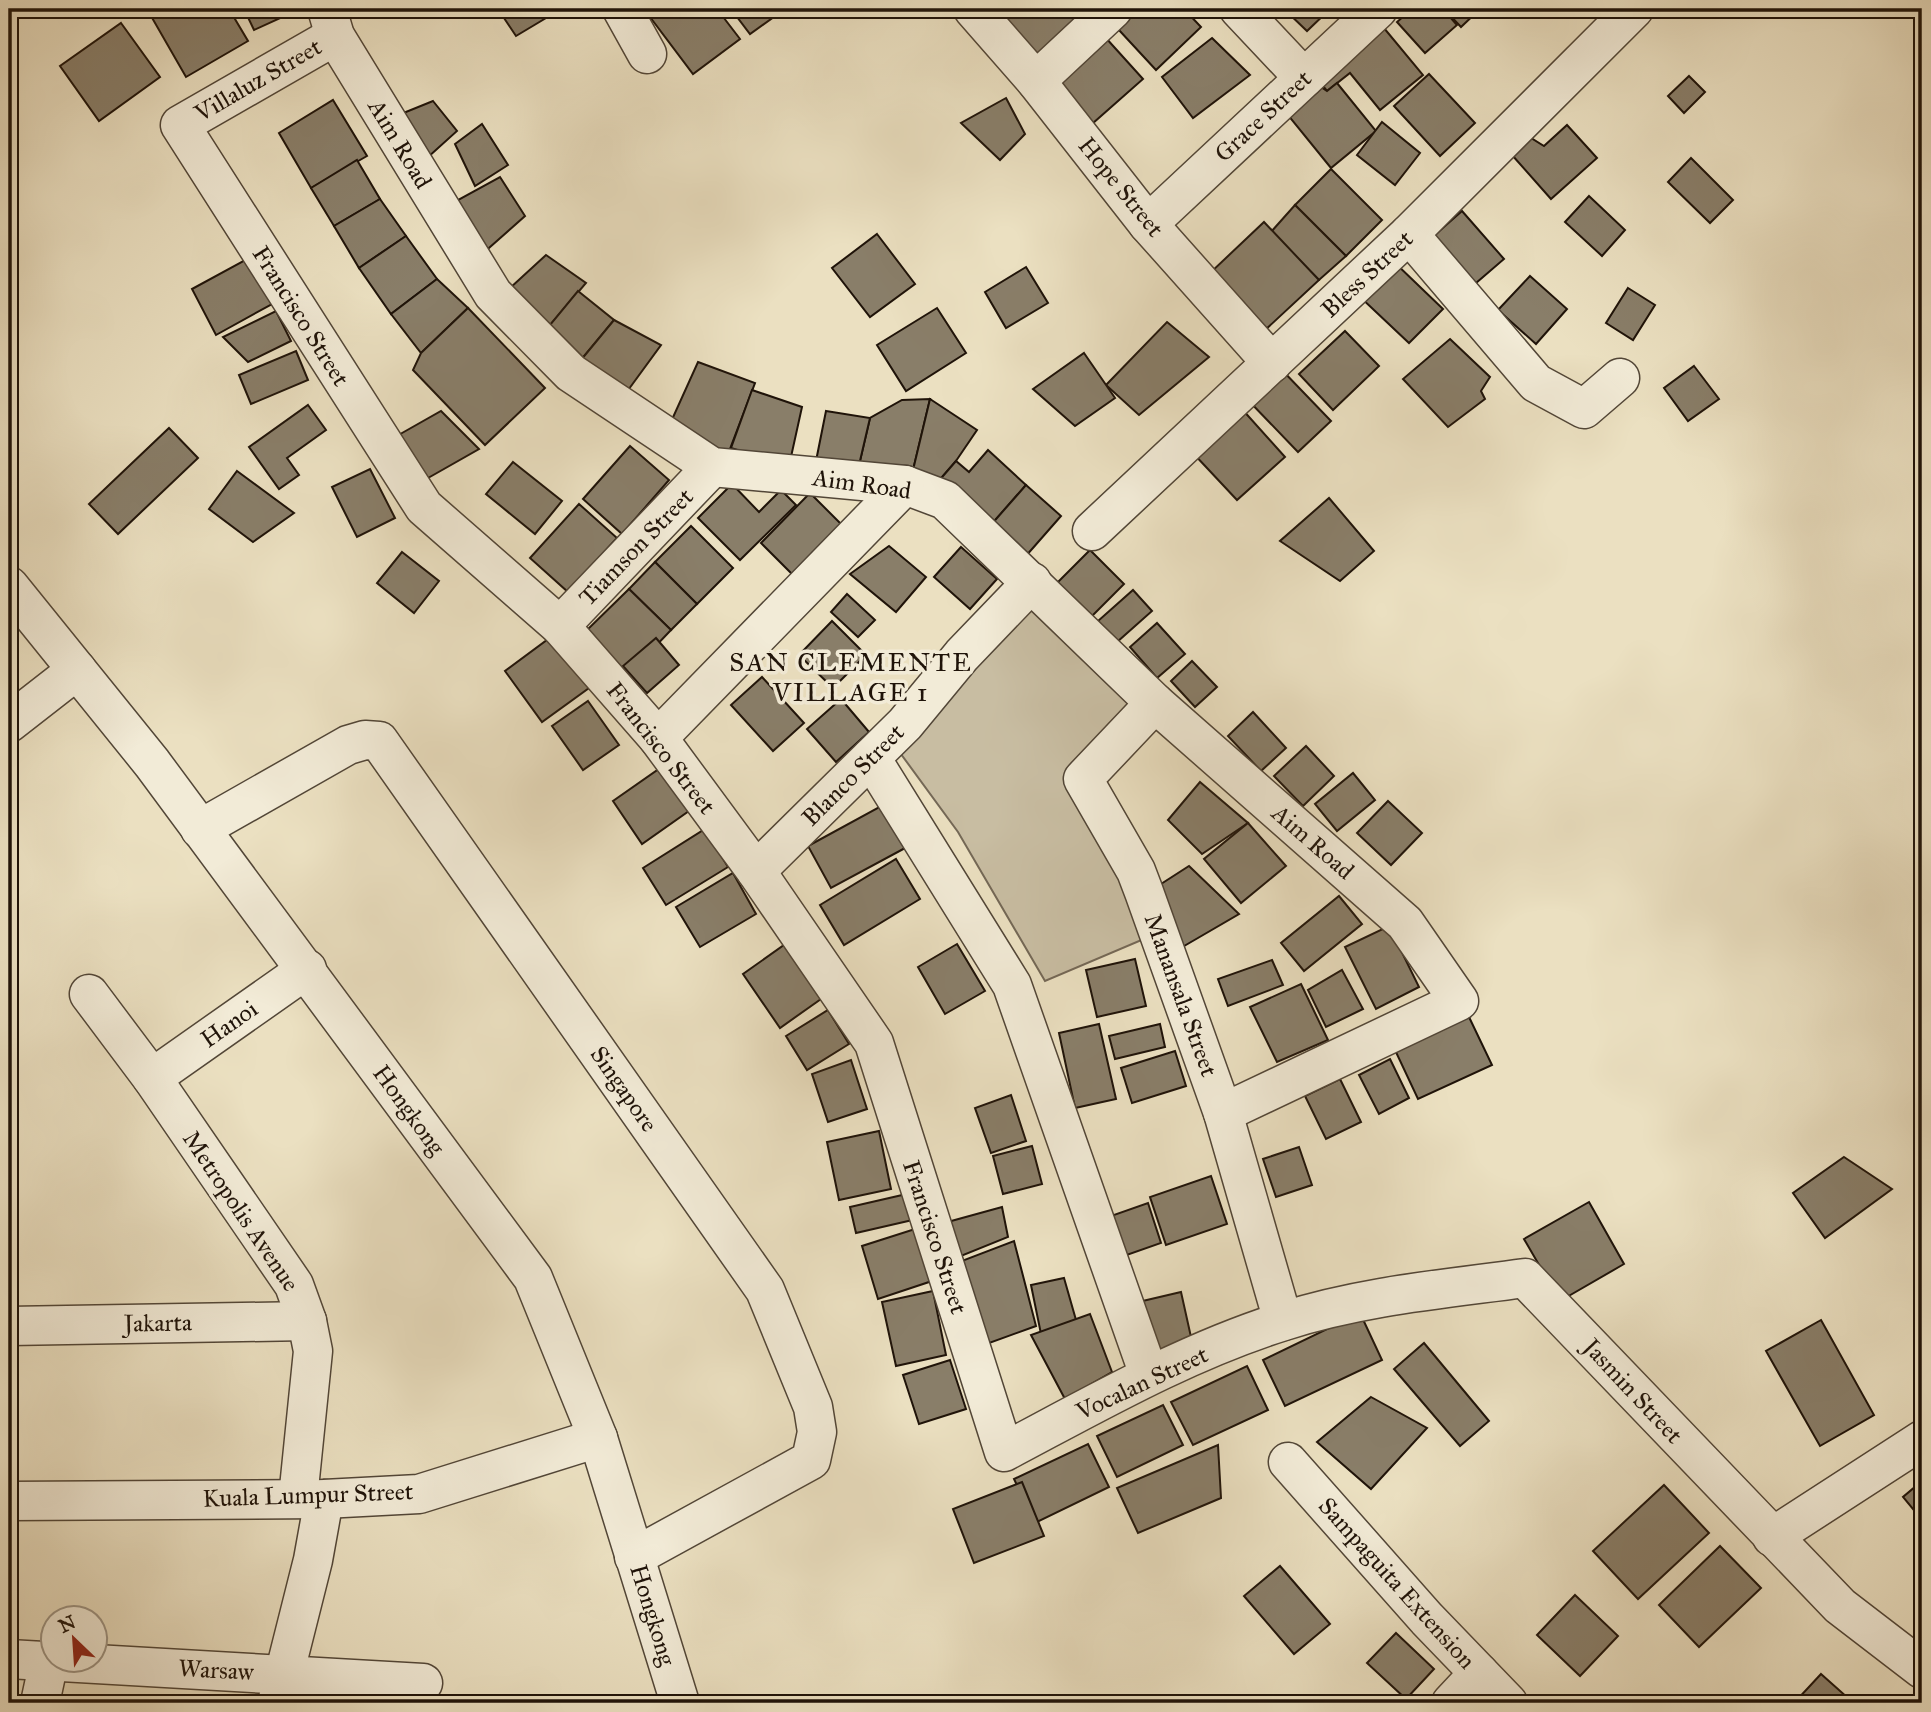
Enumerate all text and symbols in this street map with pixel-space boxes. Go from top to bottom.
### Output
street label: Villaluz Street [188,31,327,129]
street label: Grace Street [1208,63,1318,168]
street label: Aim Road [361,93,438,194]
street label: Hope Street [1072,131,1171,243]
street label: Bless Street [1315,224,1419,324]
street label: Francisco Street [246,240,356,392]
street label: Aim Road [810,462,913,506]
street label: Tiamson Street [572,481,700,612]
district label: SAN CLEMENTE VILLAGE 1 [729,646,973,708]
street label: Francisco Street [600,676,722,821]
street label: Blanco Street [795,717,911,833]
street label: Aim Road [1265,797,1360,886]
street label: Manansala Street [1138,909,1225,1081]
street label: Hanoi [195,993,264,1054]
street label: Singapore [584,1040,664,1138]
street label: Hongkong [366,1059,452,1162]
street label: Metropolis Avenue [176,1125,306,1297]
street label: Francisco Street [896,1156,974,1318]
street label: Jakarta [121,1307,193,1339]
street label: Jasmin Street [1575,1330,1690,1450]
street label: Vocalan Street [1070,1339,1213,1427]
street label: Kuala Lumpur Street [202,1476,414,1514]
street label: Sampaguita Extension [1312,1491,1482,1675]
street label: Hongkong [623,1561,683,1670]
north arrow [38,1604,108,1674]
text: N [55,1610,79,1638]
street label: Warsaw [178,1653,256,1687]

